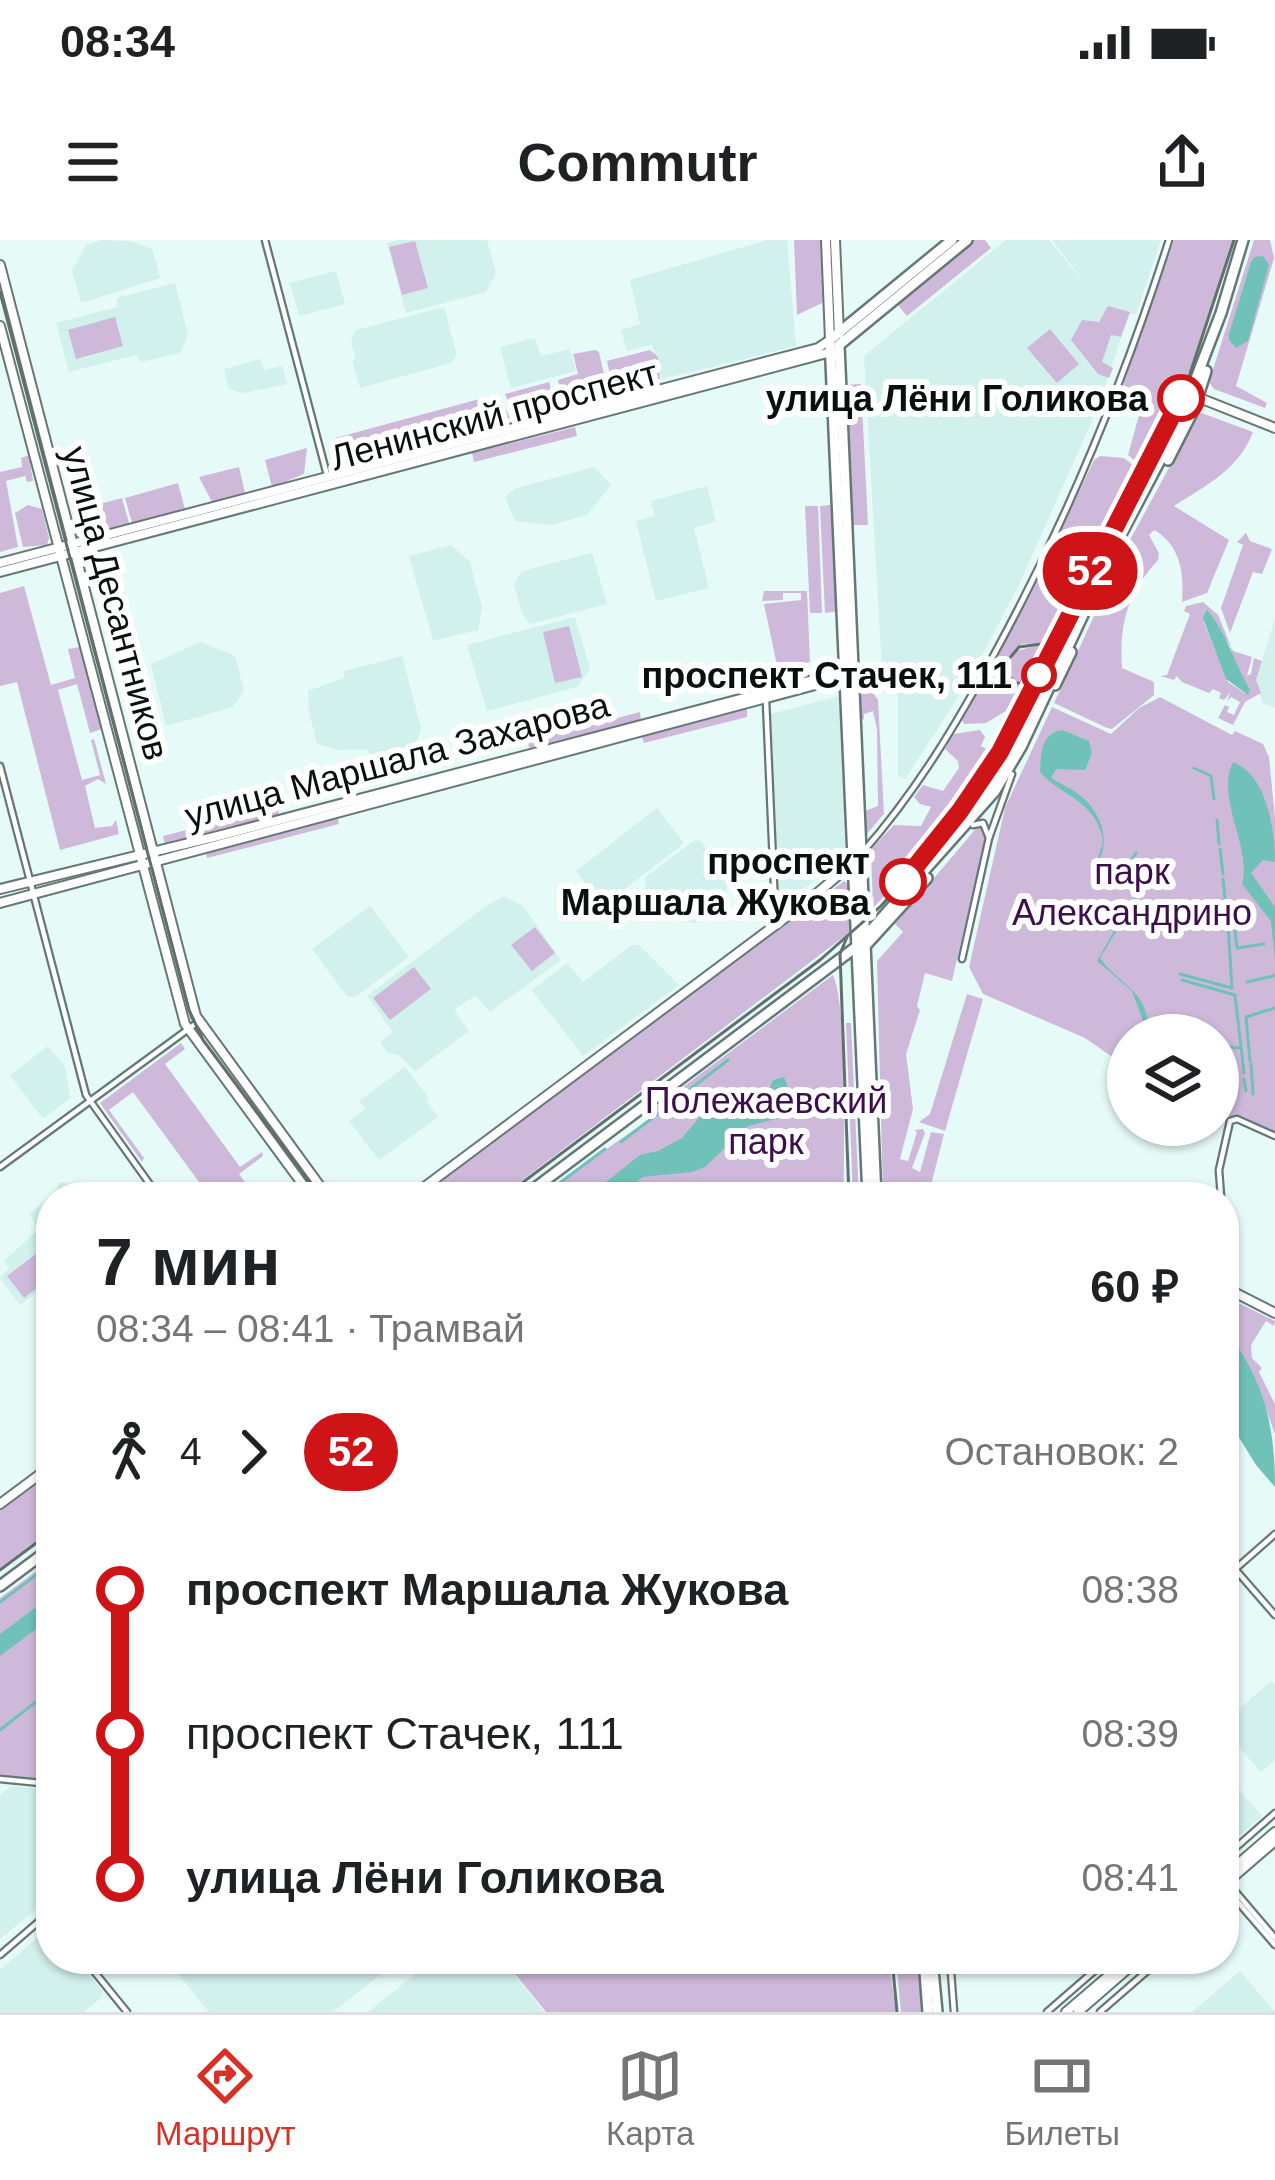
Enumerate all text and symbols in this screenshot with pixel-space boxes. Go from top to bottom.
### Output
text: 08:34 [60,16,175,67]
icon: menu [60,129,126,195]
icon: share [1149,129,1215,195]
text: Commutr [518,132,758,192]
street label: Ленинский проспект [326,352,662,478]
marker: улица Лёни Голикова [1159,376,1203,420]
place label: улица Лёни Голикова [766,378,1149,419]
street label: улица Десантников [54,442,178,764]
line badge: 52 [1036,532,1144,610]
text: 52 [1067,547,1113,594]
place label: проспект Стачек, 111 [642,655,1012,696]
marker: проспект Стачек, 111 [1023,659,1055,691]
street label: улица Маршала Захарова [180,683,615,836]
place label: проспект Маршала Жукова [561,841,871,923]
park label: парк Александрино [1012,851,1252,933]
marker: проспект Маршала Жукова [881,860,925,904]
map controls [1107,1014,1239,1146]
button: layers [1107,1014,1239,1146]
park label: Полежаевский парк [645,1080,887,1162]
text: 7 мин [96,1225,280,1299]
text: 60 ₽ [1090,1261,1179,1312]
text: 08:34 – 08:41 · Трамвай [96,1307,525,1350]
icon: walk [96,1419,162,1485]
icon: forward [220,1419,286,1485]
text: 52 [328,1428,374,1475]
text: 4 [180,1430,202,1473]
text: Остановок: 2 [944,1430,1179,1473]
text: проспект Маршала Жукова [186,1564,788,1615]
text: 08:38 [1081,1568,1179,1611]
text: проспект Стачек, 111 [186,1708,624,1759]
text: 08:39 [1081,1712,1179,1755]
text: улица Лёни Голикова [186,1852,664,1903]
text: 08:41 [1081,1856,1179,1899]
tab: Маршрут [155,2043,296,2153]
tab: Карта [606,2043,694,2153]
tab: Билеты [1004,2043,1120,2153]

